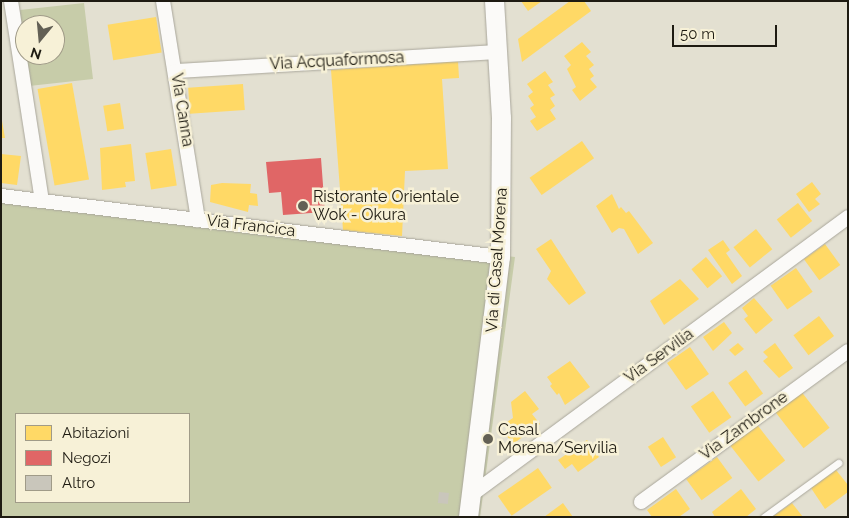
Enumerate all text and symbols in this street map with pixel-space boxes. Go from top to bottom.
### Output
north arrow [15,15,65,65]
scale bar [674,15,779,47]
text: 50 m [680,25,715,43]
text: N [28,44,43,63]
street label: Via Acquaformosa [269,48,405,74]
street label: Via Canna [167,72,197,148]
place label: Ristorante Orientale Wok - Okura [313,187,459,225]
street label: Via di Casal Morena [482,187,512,333]
marker: Ristorante Orientale Wok - Okura [297,200,309,212]
street label: Via Francica [205,211,297,241]
street label: Via Servilia [621,325,697,387]
street label: Via Zambrone [696,388,792,464]
legend [15,413,190,503]
place label: Casal Morena/Servilia [498,420,617,458]
text: Abitazioni [62,424,129,442]
marker: Casal Morena/Servilia [482,433,494,445]
text: Negozi [62,449,111,467]
text: Altro [62,474,95,492]

